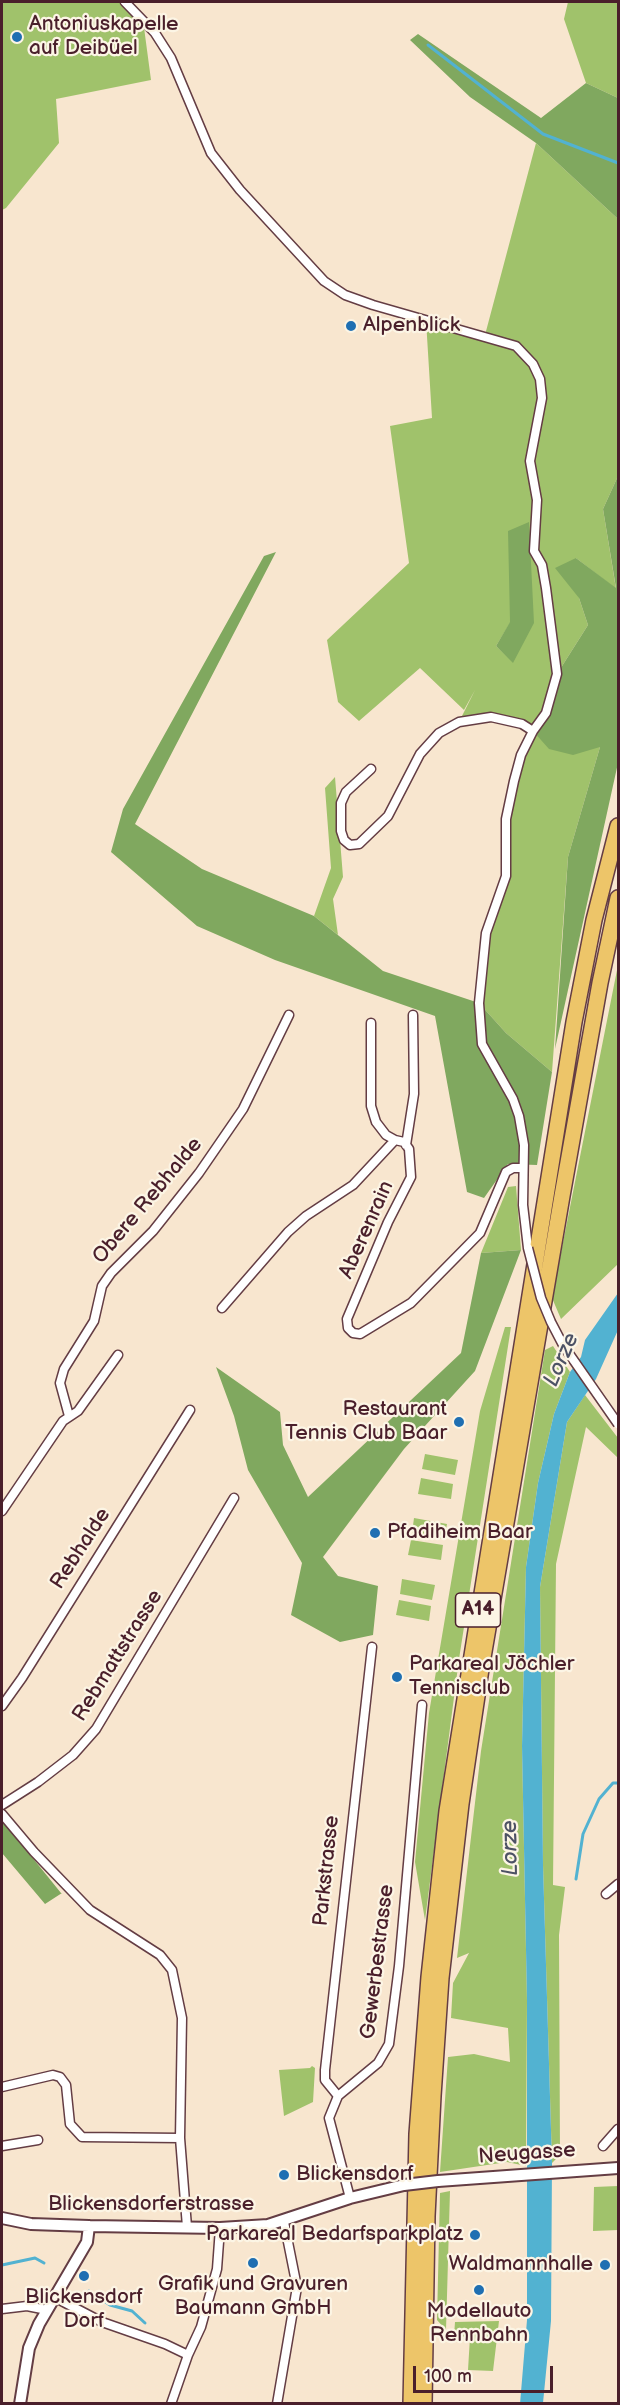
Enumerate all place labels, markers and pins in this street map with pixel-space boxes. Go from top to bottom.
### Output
place label: Antoniuskapelle auf Deibüel [29,12,178,62]
marker: Antoniuskapelle auf Deibüel [10,30,24,44]
place label: Alpenblick [363,313,460,339]
marker: Alpenblick [344,319,358,333]
place label: Restaurant Tennis Club Baar [285,1397,447,1447]
marker: Restaurant Tennis Club Baar [452,1415,466,1429]
place label: Pfadiheim Baar [387,1520,532,1546]
marker: Pfadiheim Baar [368,1526,382,1540]
place label: Parkareal Jöchler Tennisclub [409,1652,574,1702]
marker: Parkareal Jöchler Tennisclub [390,1670,404,1684]
place label: Blickensdorf [296,2162,414,2188]
marker: Blickensdorf [277,2168,291,2182]
place label: Parkareal Bedarfsparkplatz [206,2222,463,2248]
marker: Parkareal Bedarfsparkplatz [468,2228,482,2242]
place label: Waldmannhalle [448,2252,593,2278]
marker: Grafik und Gravuren Baumann GmbH [246,2256,260,2270]
marker: Waldmannhalle [598,2258,612,2272]
marker: Blickensdorf Dorf [77,2269,91,2283]
place label: Grafik und Gravuren Baumann GmbH [158,2272,348,2322]
marker: Modellauto Rennbahn [472,2283,486,2297]
place label: Blickensdorf Dorf [25,2285,143,2335]
place label: Modellauto Rennbahn [426,2299,532,2349]

